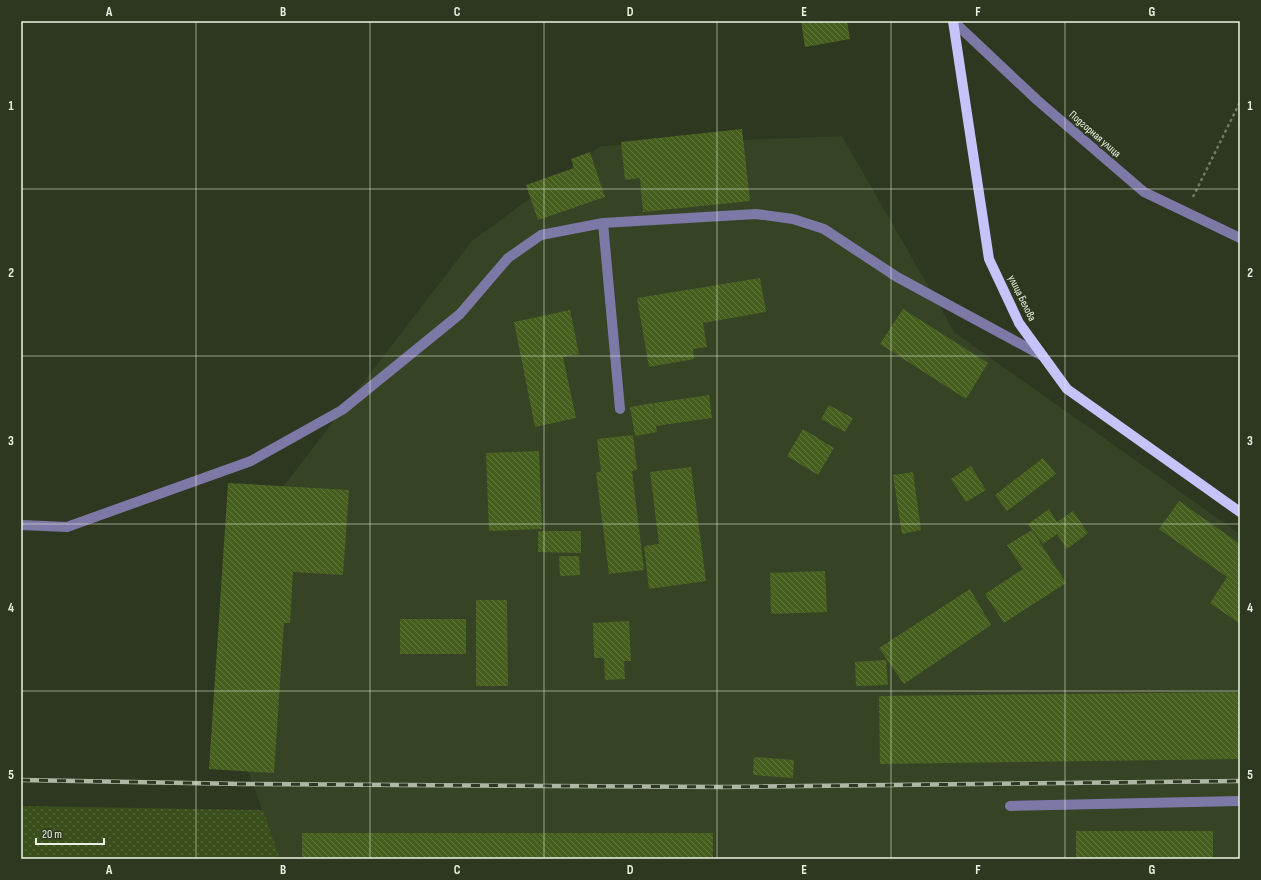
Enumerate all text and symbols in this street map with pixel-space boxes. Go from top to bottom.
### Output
text: A [105,4,113,20]
text: B [280,4,286,20]
text: C [454,4,461,20]
text: D [627,4,634,20]
text: E [801,4,807,20]
text: F [975,4,981,20]
text: G [1149,4,1156,20]
text: 1 [8,98,14,114]
text: 1 [1247,98,1253,114]
street label: Подгорная улица [1066,108,1124,160]
text: 2 [8,265,14,281]
text: 2 [1247,265,1253,281]
street label: улица Белова [1005,273,1039,323]
text: 3 [8,433,14,449]
text: 3 [1247,433,1253,449]
text: 4 [8,600,14,616]
text: 4 [1247,600,1253,616]
text: 5 [8,767,14,783]
text: 5 [1247,767,1253,783]
scale bar [36,820,104,846]
text: 20 m [42,827,62,842]
text: A [105,862,113,878]
text: B [280,862,286,878]
text: C [454,862,461,878]
text: D [627,862,634,878]
text: E [801,862,807,878]
text: F [975,862,981,878]
text: G [1149,862,1156,878]

